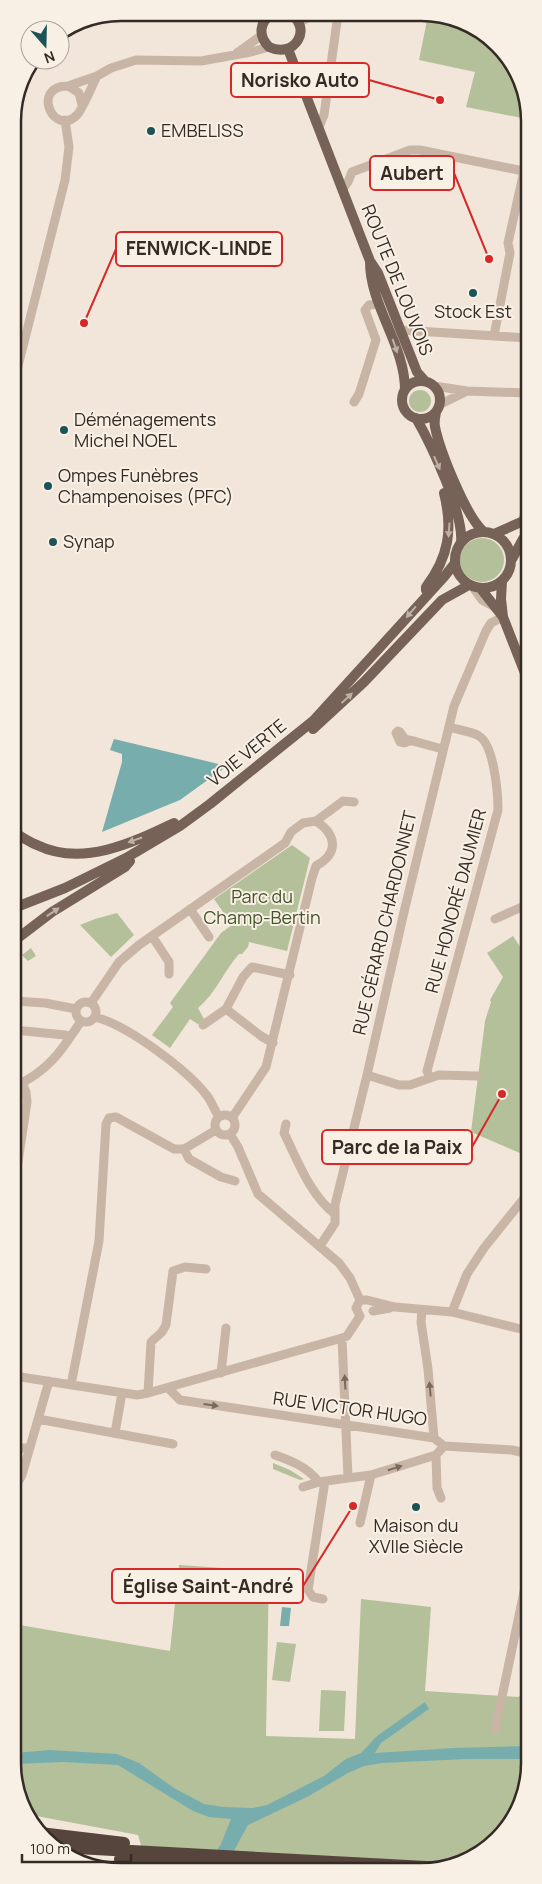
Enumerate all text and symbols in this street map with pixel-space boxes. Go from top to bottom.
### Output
north arrow [20,20,70,70]
text: N [42,47,58,68]
callout: Norisko Auto [231,63,369,97]
text: Norisko Auto [241,67,359,93]
place label: EMBELISS [161,118,244,142]
marker: EMBELISS [145,125,157,137]
callout: Aubert [370,156,454,190]
text: Aubert [380,160,444,186]
street label: ROUTE DE LOUVOIS [357,201,439,359]
callout: FENWICK-LINDE [116,232,282,266]
text: FENWICK-LINDE [126,235,272,261]
marker: Stock Est [467,287,479,299]
place label: Stock Est [434,299,512,323]
one-way arrow [391,339,399,354]
place label: Déménagements Michel NOEL [74,407,216,452]
marker: Déménagements Michel NOEL [58,424,70,436]
one-way arrow [432,455,441,470]
place label: Ompes Funèbres Champenoises (PFC) [58,463,233,508]
marker: Ompes Funèbres Champenoises (PFC) [42,480,54,492]
one-way arrow [444,523,452,539]
place label: Synap [63,529,115,553]
marker: Synap [47,536,59,548]
one-way arrow [405,606,416,619]
one-way arrow [340,692,352,704]
street label: VOIE VERTE [202,713,291,791]
street label: RUE HONORÉ DAUMIER [419,806,491,996]
street label: RUE GÉRARD CHARDONNET [347,808,422,1037]
one-way arrow [127,837,142,844]
park label: Parc du Champ-Bertin [203,884,321,929]
one-way arrow [46,907,60,917]
callout: Parc de la Paix [322,1130,472,1164]
text: Parc de la Paix [332,1134,463,1160]
one-way arrow [340,1373,348,1389]
one-way arrow [426,1381,434,1397]
street label: RUE VICTOR HUGO [272,1385,429,1431]
one-way arrow [204,1401,220,1409]
one-way arrow [388,1463,403,1471]
marker: Maison du XVIIe Siècle [410,1501,422,1513]
place label: Maison du XVIIe Siècle [369,1513,463,1558]
callout: Église Saint-André [112,1569,303,1603]
text: Église Saint-André [123,1573,293,1599]
scale bar [22,1832,131,1864]
text: 100 m [30,1838,70,1859]

